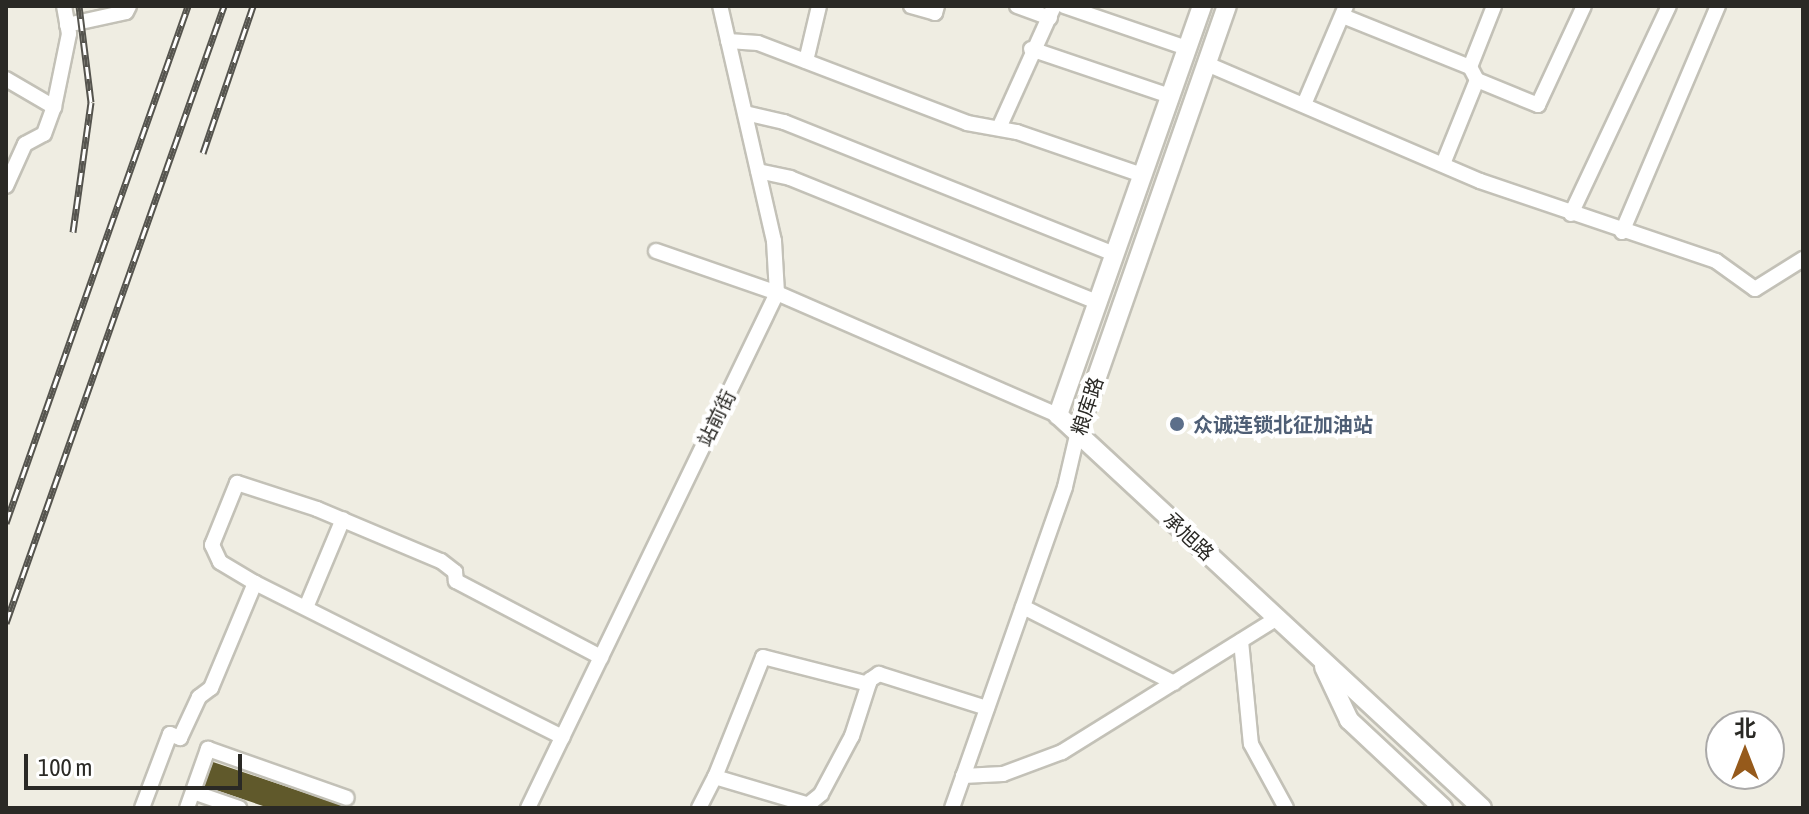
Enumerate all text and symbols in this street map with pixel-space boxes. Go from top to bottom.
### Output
street label: 粮库路 [1066,374,1108,438]
street label: 站前街 [692,386,740,450]
place label: 众诚连锁北征加油站 [1193,412,1373,436]
marker: 众诚连锁北征加油站 [1168,415,1186,433]
street label: 承旭路 [1159,507,1219,565]
north arrow [1705,710,1785,790]
text: 北 [1734,715,1756,741]
scale bar [28,738,246,788]
text: 100 m [38,754,92,781]

